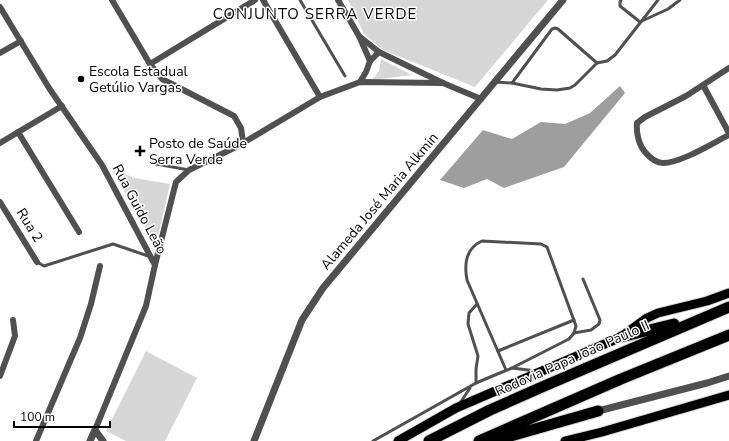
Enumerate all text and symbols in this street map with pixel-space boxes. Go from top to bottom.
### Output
district label: CONJUNTO SERRA VERDE [213,4,417,24]
place label: Escola Estadual Getúlio Vargas [89,62,189,97]
marker: Escola Estadual Getúlio Vargas [76,74,86,84]
street label: Alameda José Maria Alkmin [316,129,442,274]
place label: Posto de Saúde Serra Verde [149,134,247,169]
marker: Posto de Saúde Serra Verde [134,145,146,157]
street label: Rua Guido Leão [108,161,171,258]
street label: Rua 2 [12,205,47,246]
street label: Rodovia Papa João Paulo II [492,316,652,401]
scale bar [14,403,110,429]
text: 100 m [20,409,55,425]

